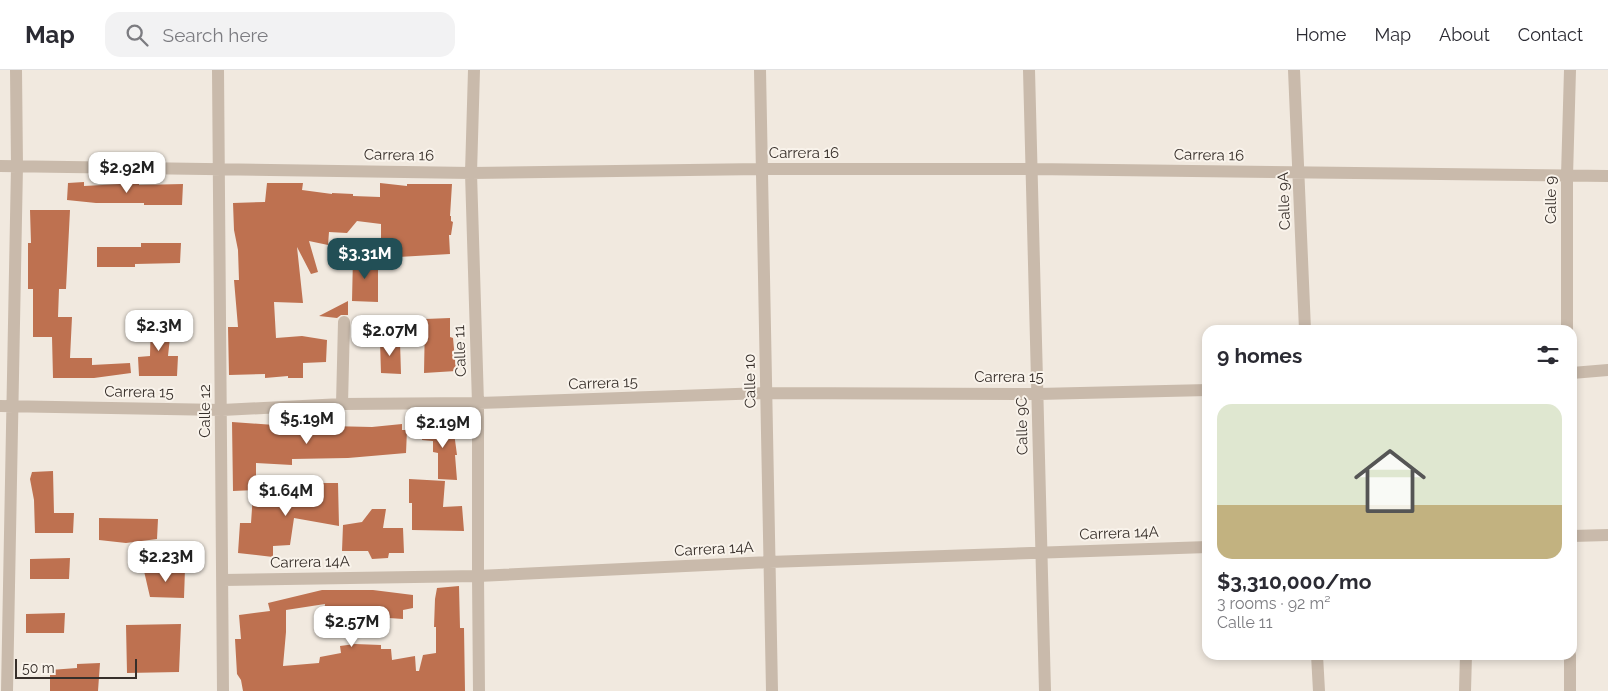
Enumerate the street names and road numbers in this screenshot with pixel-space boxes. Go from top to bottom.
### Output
street label: Carrera 16 [769,144,839,162]
street label: Carrera 16 [364,145,434,165]
street label: Carrera 16 [1174,145,1244,165]
street label: Calle 9A [1274,172,1294,230]
street label: Calle 9 [1542,176,1560,224]
street label: Calle 11 [450,324,470,377]
street label: Calle 10 [741,353,759,409]
street label: Carrera 15 [974,368,1044,386]
street label: Carrera 15 [568,373,638,393]
street label: Carrera 15 [104,382,174,402]
street label: Calle 12 [196,384,214,438]
street label: Calle 9C [1012,397,1032,455]
street label: Carrera 14A [1079,523,1159,543]
street label: Carrera 14A [674,538,754,560]
street label: Carrera 14A [270,552,350,572]

